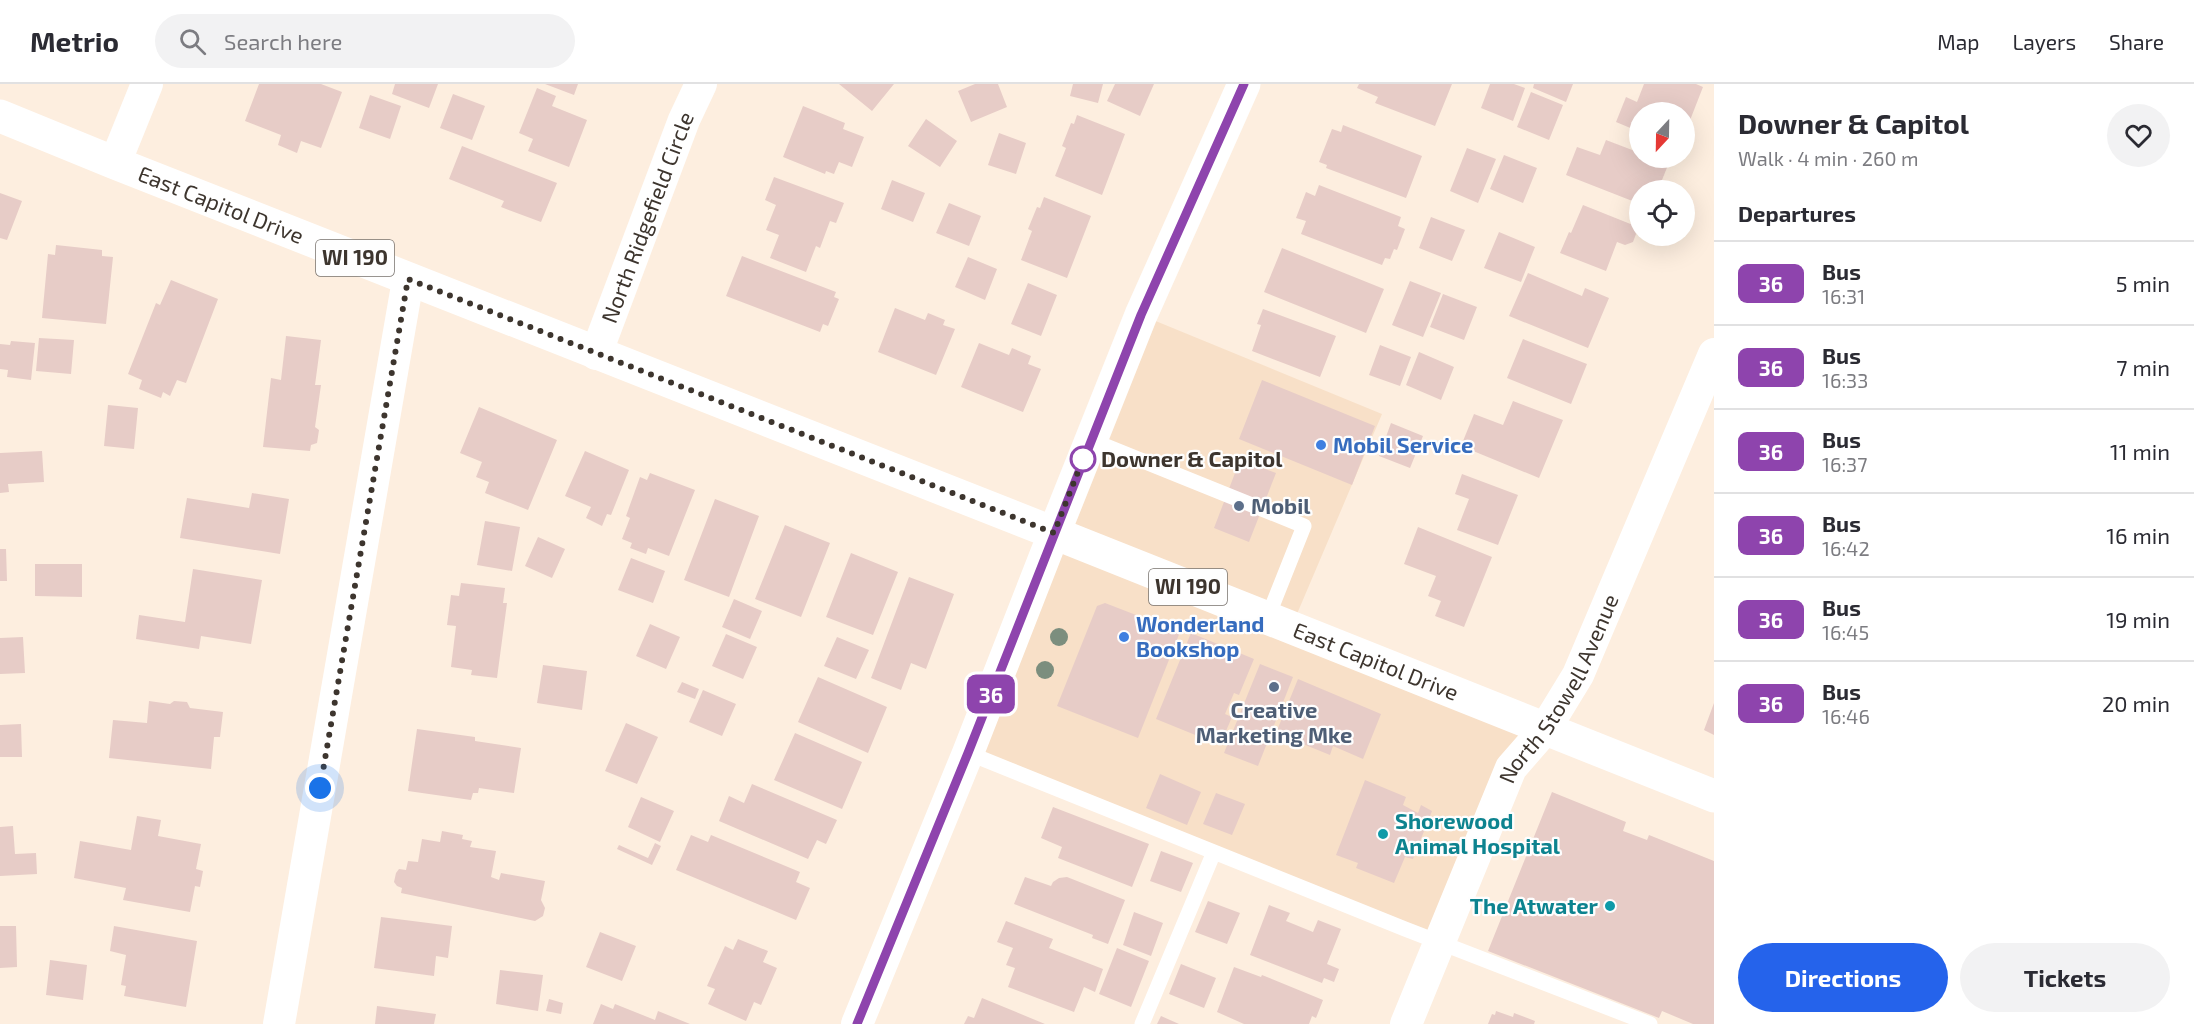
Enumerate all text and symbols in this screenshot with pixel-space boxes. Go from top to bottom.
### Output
search box [155,14,575,68]
text: Metrio [30,24,119,58]
icon: search [176,25,209,58]
text: Search here [224,28,342,54]
text: Map [1937,29,1979,54]
text: Layers [2012,29,2076,54]
text: Share [2109,29,2164,54]
north arrow [1629,102,1695,168]
map controls [1629,102,1695,246]
button: heart [2107,104,2170,167]
text: Downer & Capitol [1738,106,1969,140]
street label: North Ridgefield Circle [595,107,698,326]
text: Walk · 4 min · 260 m [1738,146,1918,170]
street label: East Capitol Drive [135,159,308,248]
button: locate [1629,180,1695,246]
text: Departures [1738,200,1856,226]
road number: WI 190 [316,240,394,276]
text: Bus [1822,258,1861,284]
text: 5 min [2116,270,2170,296]
text: 36 [1759,271,1783,296]
text: 16:31 [1822,284,1865,308]
text: Bus [1822,342,1861,368]
text: 7 min [2116,354,2170,380]
text: 36 [1759,355,1783,380]
text: 16:33 [1822,368,1868,392]
text: Bus [1822,426,1861,452]
place label: Mobil Service [1333,431,1473,457]
marker: Mobil Service [1314,438,1328,452]
text: 11 min [2110,438,2170,464]
text: 36 [1759,439,1783,464]
place label: Downer & Capitol [1101,445,1283,471]
marker: Downer & Capitol [1070,446,1096,472]
text: 16:37 [1822,452,1867,476]
place label: Mobil [1251,492,1311,518]
marker: Mobil [1232,499,1246,513]
text: Bus [1822,510,1861,536]
text: 16 min [2106,522,2170,548]
text: 36 [1759,523,1783,548]
text: 16:42 [1822,536,1870,560]
road number: WI 190 [1149,569,1227,605]
street label: North Stowell Avenue [1492,590,1623,786]
text: Bus [1822,594,1861,620]
text: 19 min [2106,606,2170,632]
text: 36 [1759,607,1783,632]
place label: Wonderland Bookshop [1136,610,1264,661]
street label: East Capitol Drive [1290,616,1463,705]
text: 16:45 [1822,620,1869,644]
marker: Wonderland Bookshop [1117,630,1131,644]
line badge: 36 [964,674,1018,714]
text: Bus [1822,678,1861,704]
marker: Creative Marketing Mke [1267,680,1281,694]
text: 36 [979,682,1003,707]
text: 20 min [2102,690,2170,716]
text: 36 [1759,691,1783,716]
place label: Creative Marketing Mke [1196,696,1352,747]
text: 16:46 [1822,704,1870,728]
your location [305,773,335,803]
place label: Shorewood Animal Hospital [1395,807,1561,858]
marker: Shorewood Animal Hospital [1376,827,1390,841]
place label: The Atwater [1470,892,1599,918]
marker: The Atwater [1603,899,1617,913]
button: Directions [1738,943,1948,1012]
button: Tickets [1960,943,2170,1012]

